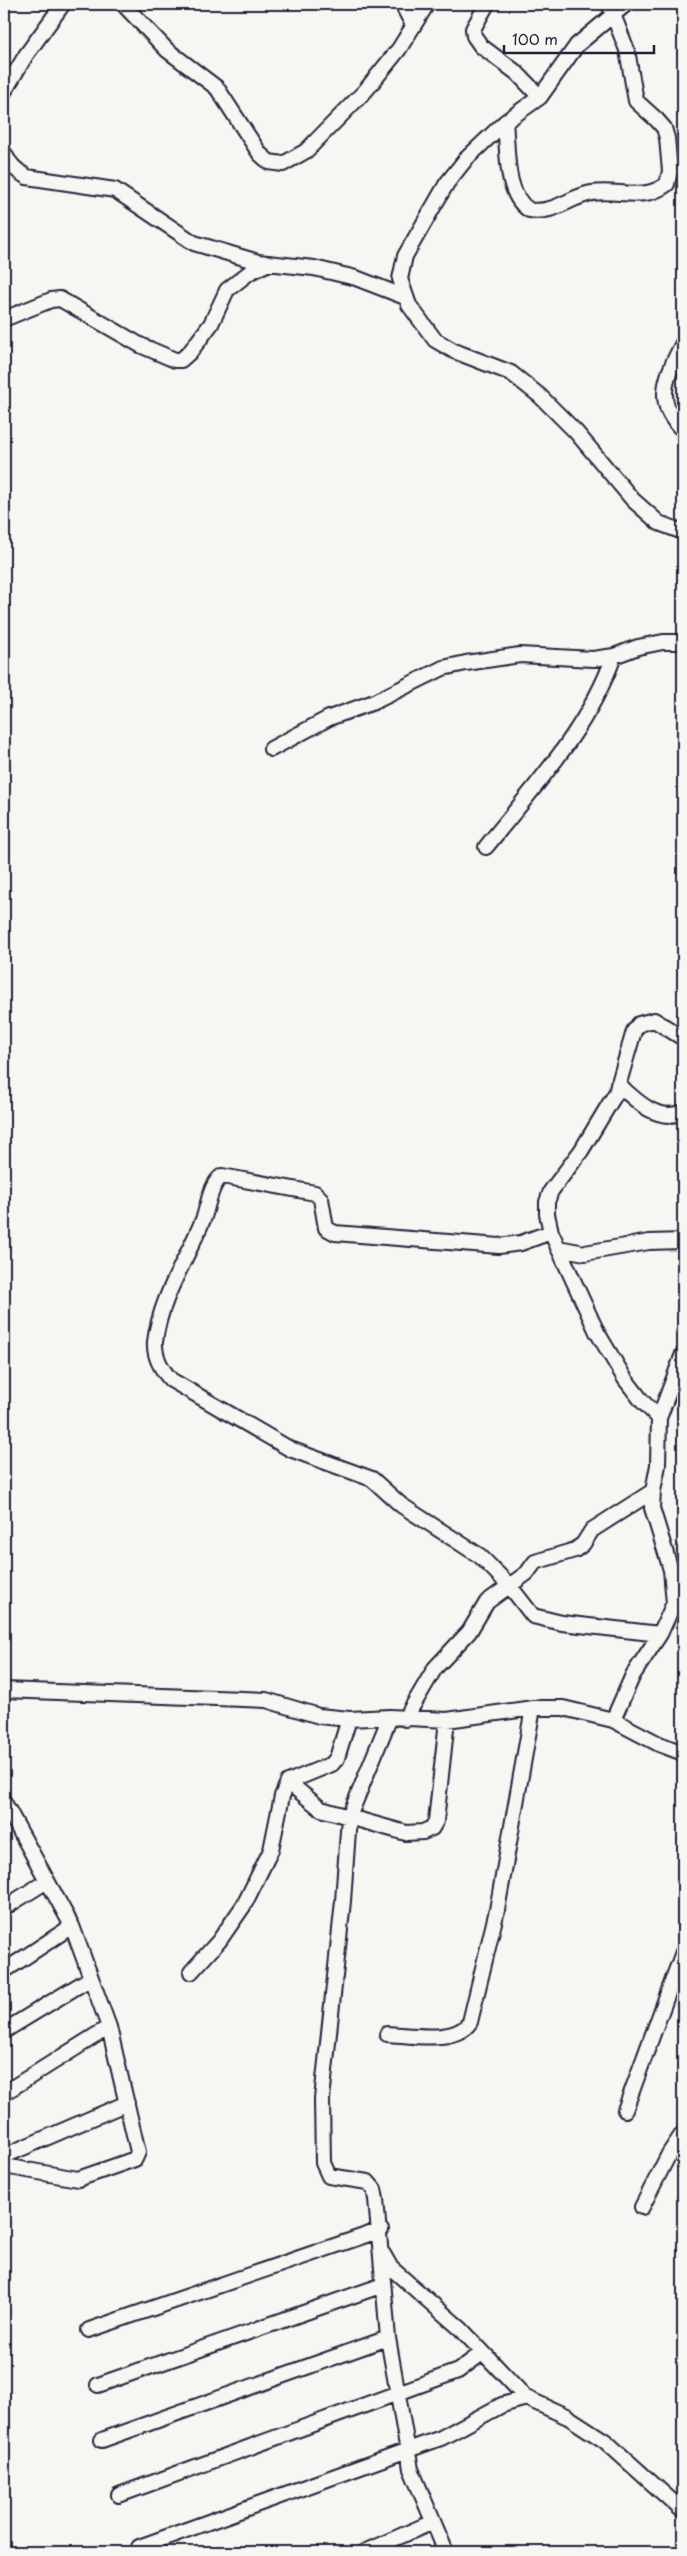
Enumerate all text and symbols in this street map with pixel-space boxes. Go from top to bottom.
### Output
scale bar [504,22,654,54]
text: 100 m [512,27,558,50]

